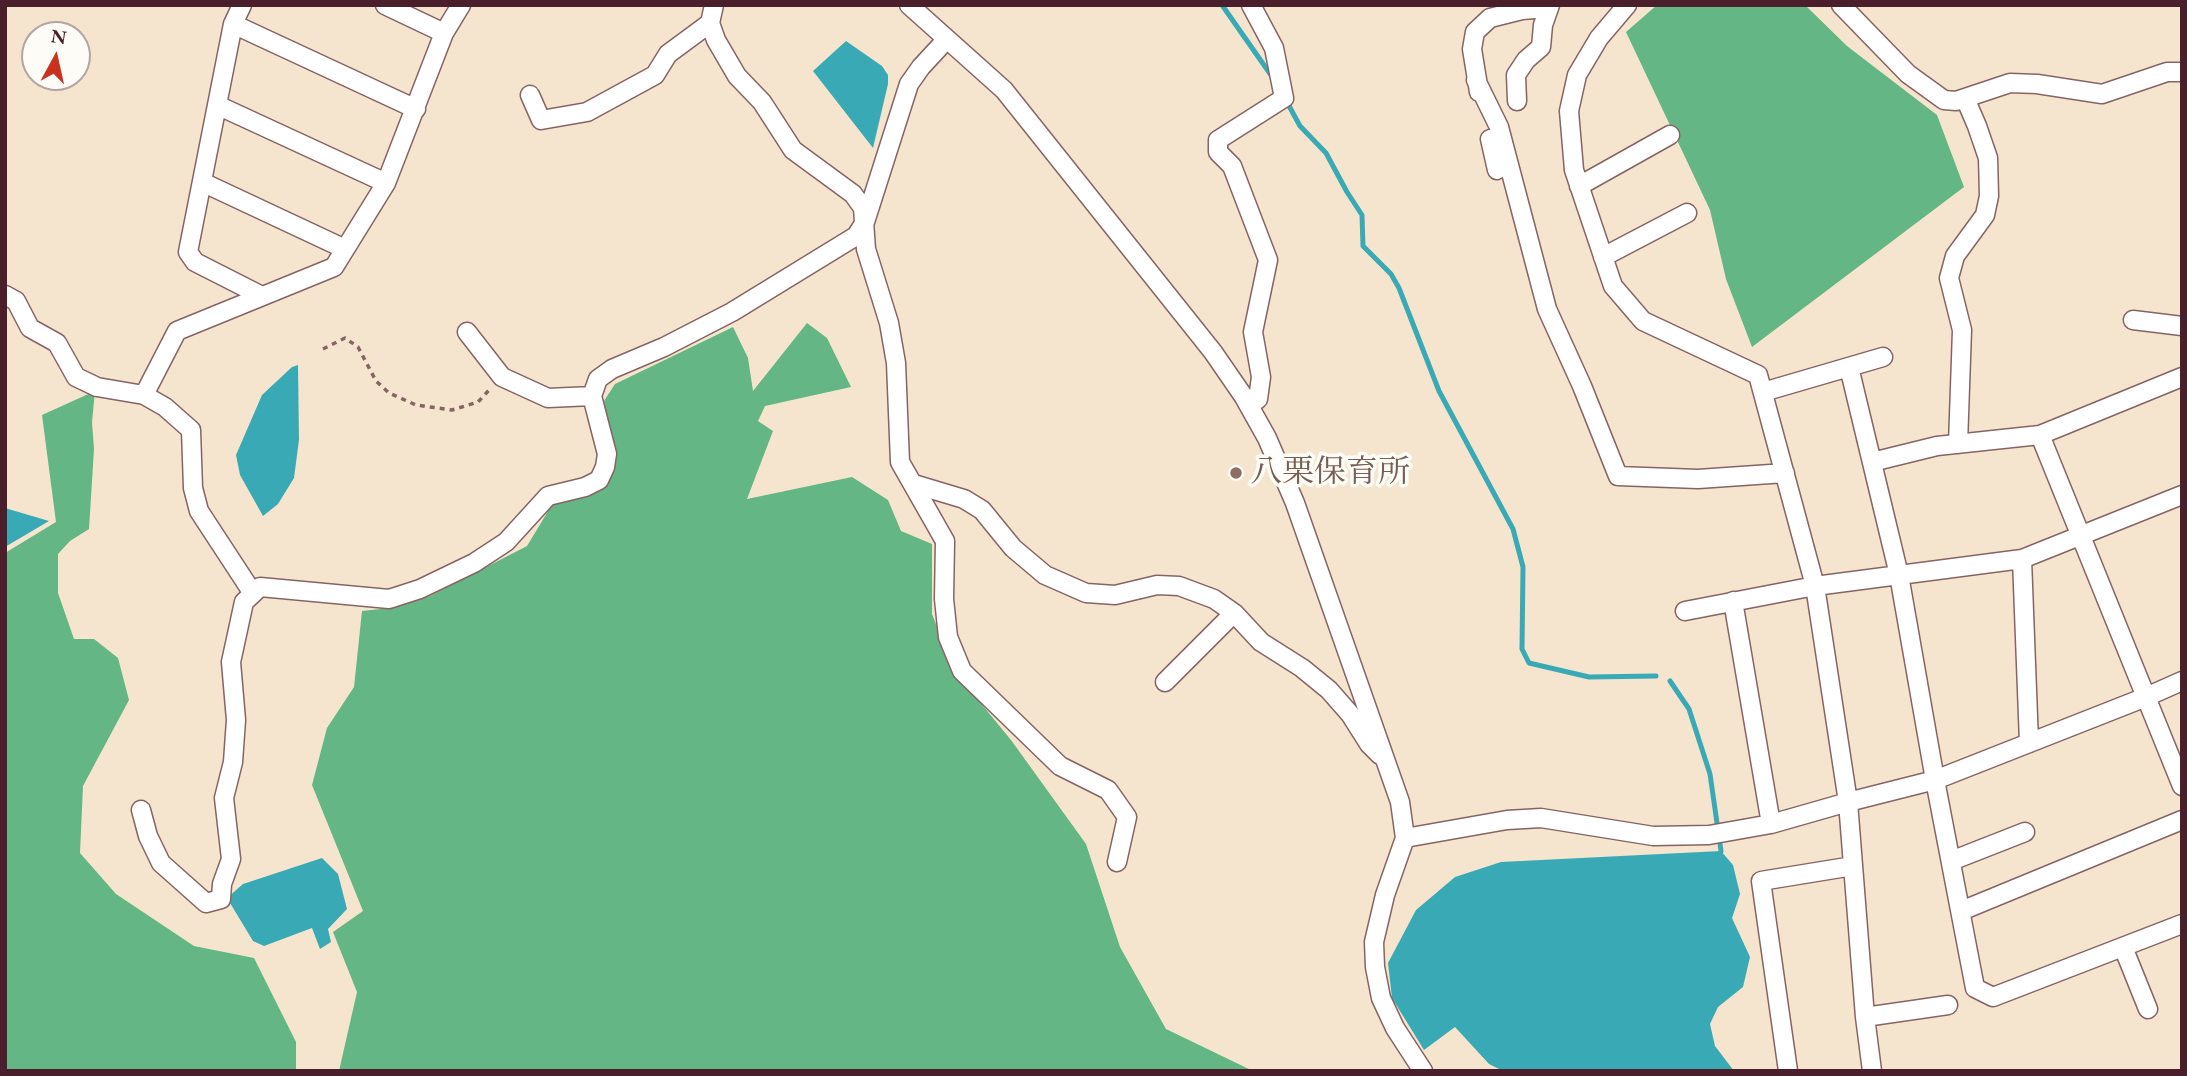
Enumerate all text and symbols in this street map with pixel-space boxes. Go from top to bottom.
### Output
north arrow [21,21,91,91]
text: N [49,23,68,50]
place label: 八栗保育所 [1250,454,1410,492]
marker: 八栗保育所 [1228,465,1244,481]

